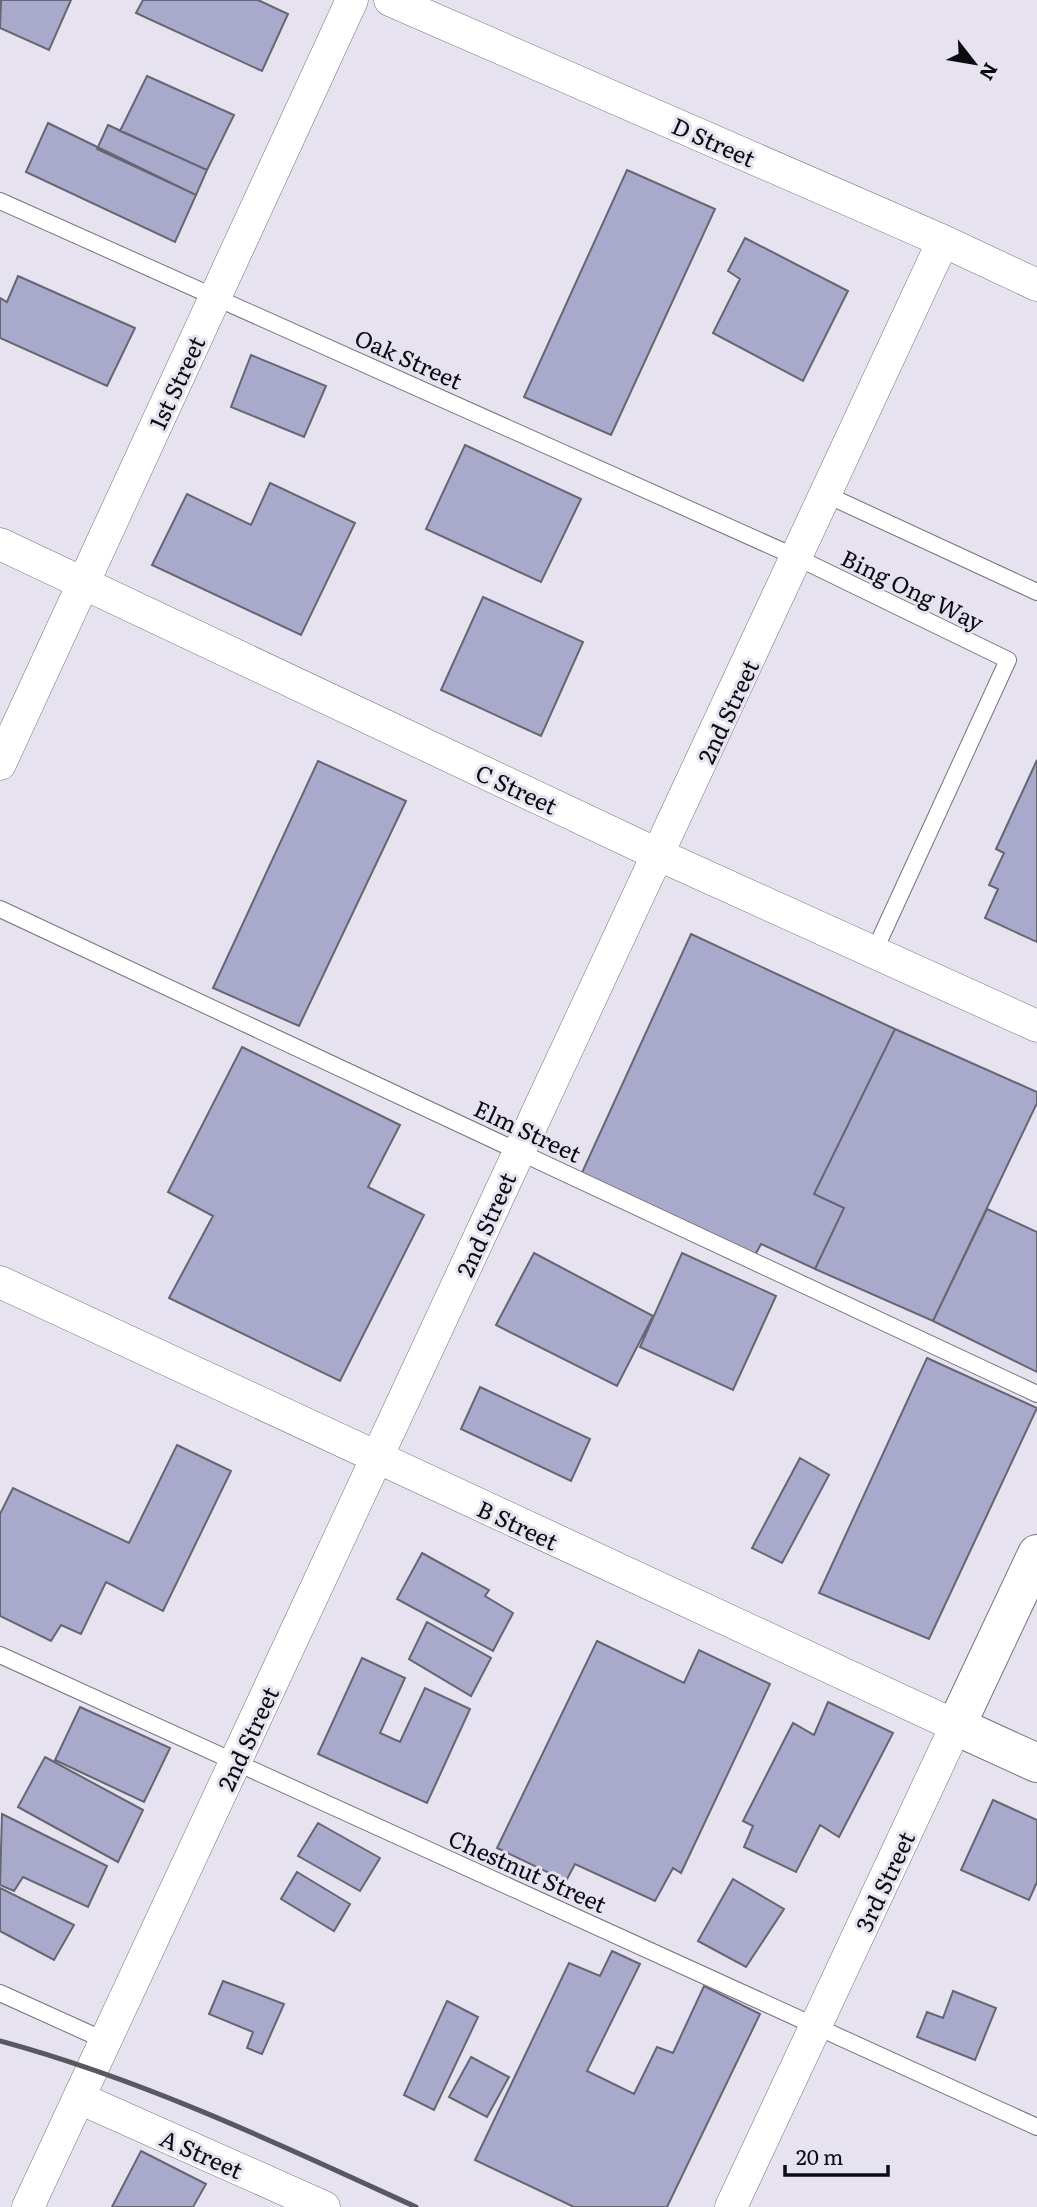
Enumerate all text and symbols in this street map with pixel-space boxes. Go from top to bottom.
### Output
north arrow [939,28,1009,98]
text: N [973,58,1006,86]
street label: D Street [667,108,762,175]
street label: Oak Street [350,319,469,397]
street label: 1st Street [140,329,213,434]
street label: Bing Ong Way [836,540,991,639]
street label: 2nd Street [688,653,766,769]
street label: C Street [471,754,564,822]
street label: Elm Street [469,1090,588,1170]
street label: 2nd Street [447,1166,523,1282]
street label: B Street [472,1491,565,1558]
street label: 2nd Street [208,1680,286,1796]
street label: Chestnut Street [444,1820,613,1920]
street label: 3rd Street [846,1824,922,1937]
street label: A Street [155,2120,249,2187]
scale bar [785,2134,888,2178]
text: 20 m [796,2140,843,2171]

